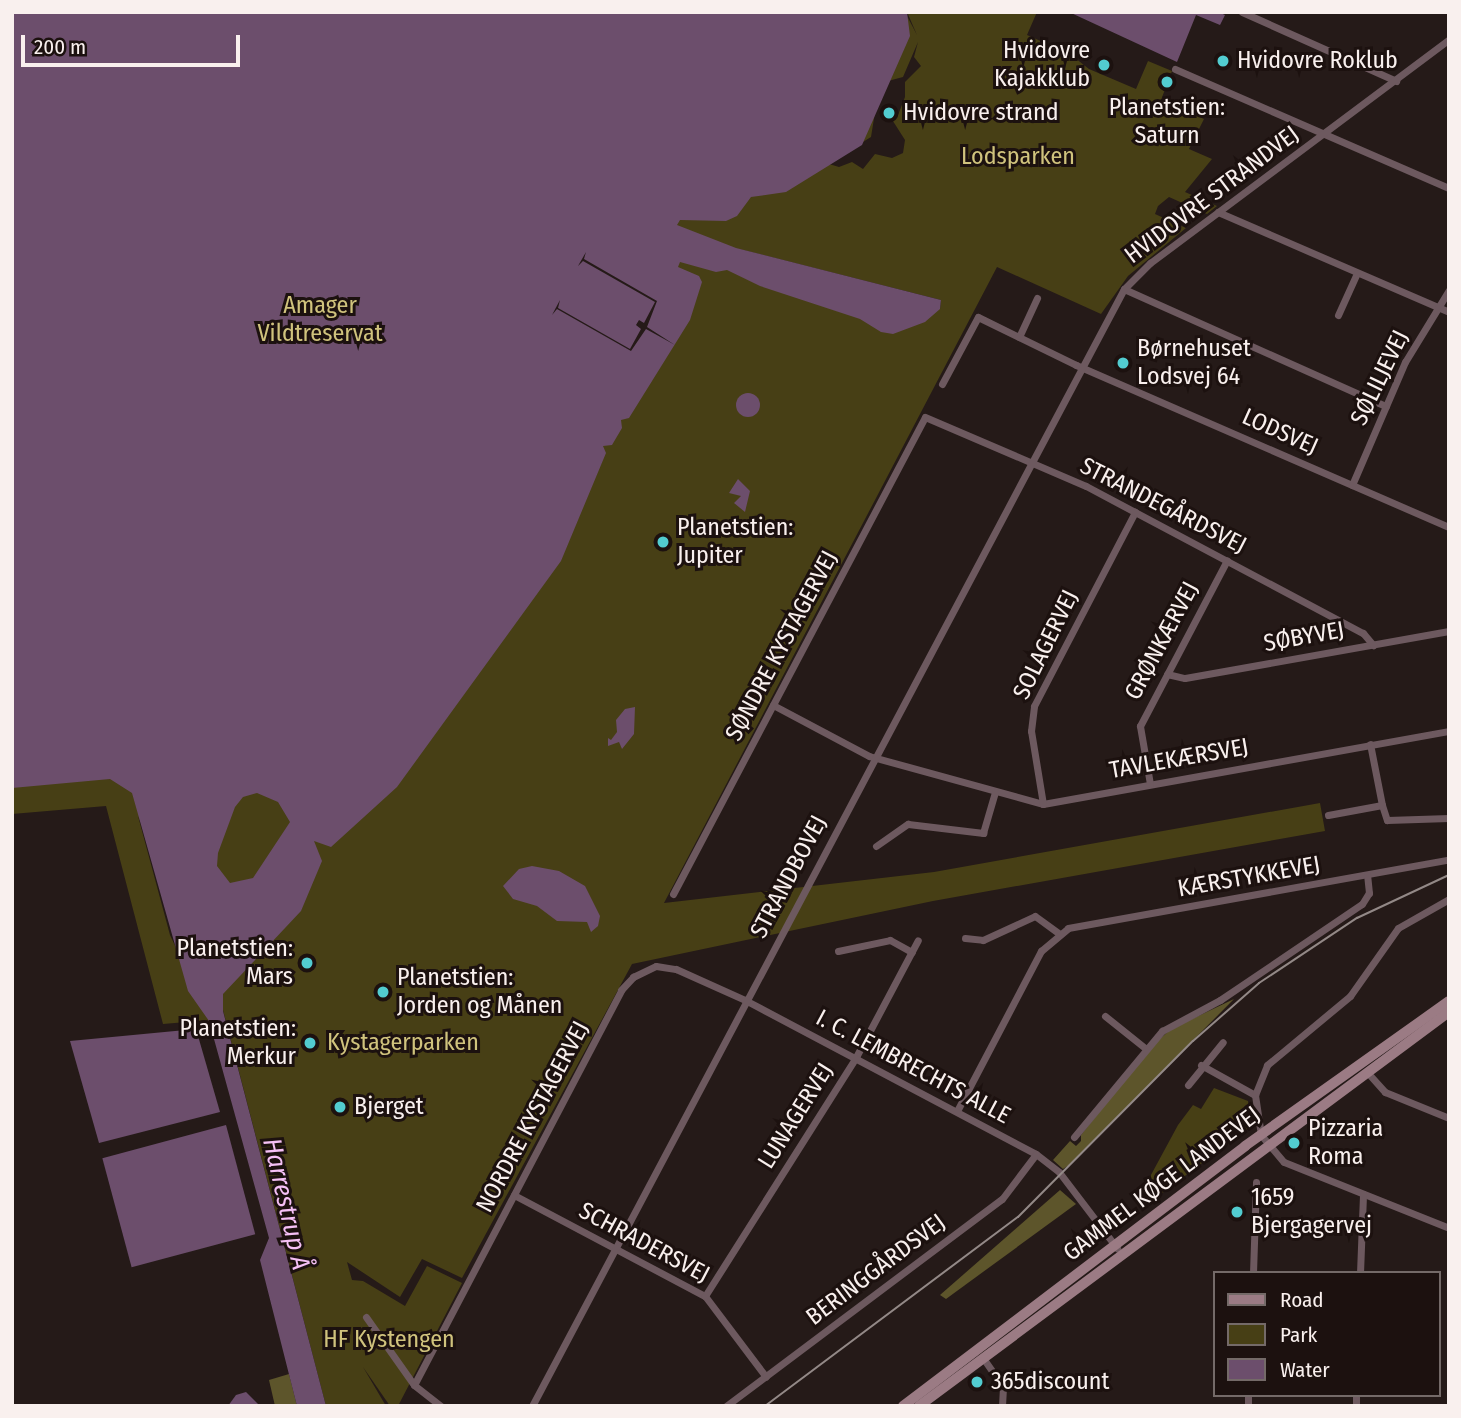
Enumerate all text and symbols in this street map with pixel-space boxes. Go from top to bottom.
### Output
scale bar [24,21,243,65]
text: 200 m [34,34,86,60]
place label: Hvidovre Kajakklub [994,37,1090,93]
place label: Hvidovre Roklub [1237,47,1398,75]
marker: Hvidovre Roklub [1215,53,1231,69]
marker: Hvidovre Kajakklub [1096,57,1112,73]
marker: Planetstien: Saturn [1159,74,1175,90]
place label: Planetstien: Saturn [1109,94,1225,150]
place label: Hvidovre strand [903,99,1059,127]
marker: Hvidovre strand [881,105,897,121]
street label: HVIDOVRE STRANDVEJ [1119,120,1305,270]
park label: Lodsparken [961,143,1075,171]
park label: Amager Vildtreservat [257,292,383,348]
street label: SØLILJEVEJ [1345,326,1415,430]
place label: Børnehuset Lodsvej 64 [1137,335,1251,391]
marker: Børnehuset Lodsvej 64 [1115,355,1131,371]
street label: LODSVEJ [1238,403,1322,461]
street label: STRANDEGÅRDSVEJ [1075,452,1251,560]
place label: Planetstien: Jupiter [677,514,793,570]
marker: Planetstien: Jupiter [655,534,671,550]
street label: SØNDRE KYSTAGERVEJ [720,546,844,746]
street label: GRØNKÆRVEJ [1119,577,1205,705]
street label: SOLAGERVEJ [1007,586,1085,704]
street label: SØBYVEJ [1261,616,1347,658]
street label: TAVLEKÆRSVEJ [1107,733,1251,785]
street label: STRANDBOVEJ [745,811,833,943]
street label: KÆRSTYKKEVEJ [1176,850,1322,904]
place label: Planetstien: Mars [177,935,293,991]
marker: Planetstien: Mars [299,955,315,971]
place label: Planetstien: Jorden og Månen [397,964,562,1020]
marker: Planetstien: Jorden og Månen [375,984,391,1000]
street label: I. C. LEMBRECHTS ALLE [811,1004,1015,1130]
place label: Planetstien: Merkur [180,1015,296,1071]
street label: NORDRE KYSTAGERVEJ [470,1017,596,1217]
park label: Kystagerparken [327,1029,479,1057]
marker: Planetstien: Merkur [302,1035,318,1051]
street label: LUNAGERVEJ [752,1058,840,1174]
place label: Bjerget [354,1093,424,1121]
marker: Bjerget [332,1099,348,1115]
street label: GAMMEL KØGE LANDEVEJ [1058,1101,1266,1267]
place label: Pizzaria Roma [1308,1115,1383,1171]
water label: Harrestrup Å [256,1135,316,1273]
marker: Pizzaria Roma [1286,1135,1302,1151]
place label: 1659 Bjergagervej [1251,1184,1372,1240]
street label: SCHRADERSVEJ [574,1197,714,1289]
marker: 1659 Bjergagervej [1229,1204,1245,1220]
street label: BERINGGÅRDSVEJ [801,1208,951,1332]
legend [1212,1271,1440,1397]
text: Road [1280,1287,1324,1313]
text: Park [1280,1322,1317,1348]
park label: HF Kystengen [323,1326,455,1354]
text: Water [1280,1357,1330,1383]
place label: 365discount [991,1368,1109,1396]
marker: 365discount [969,1374,985,1390]

